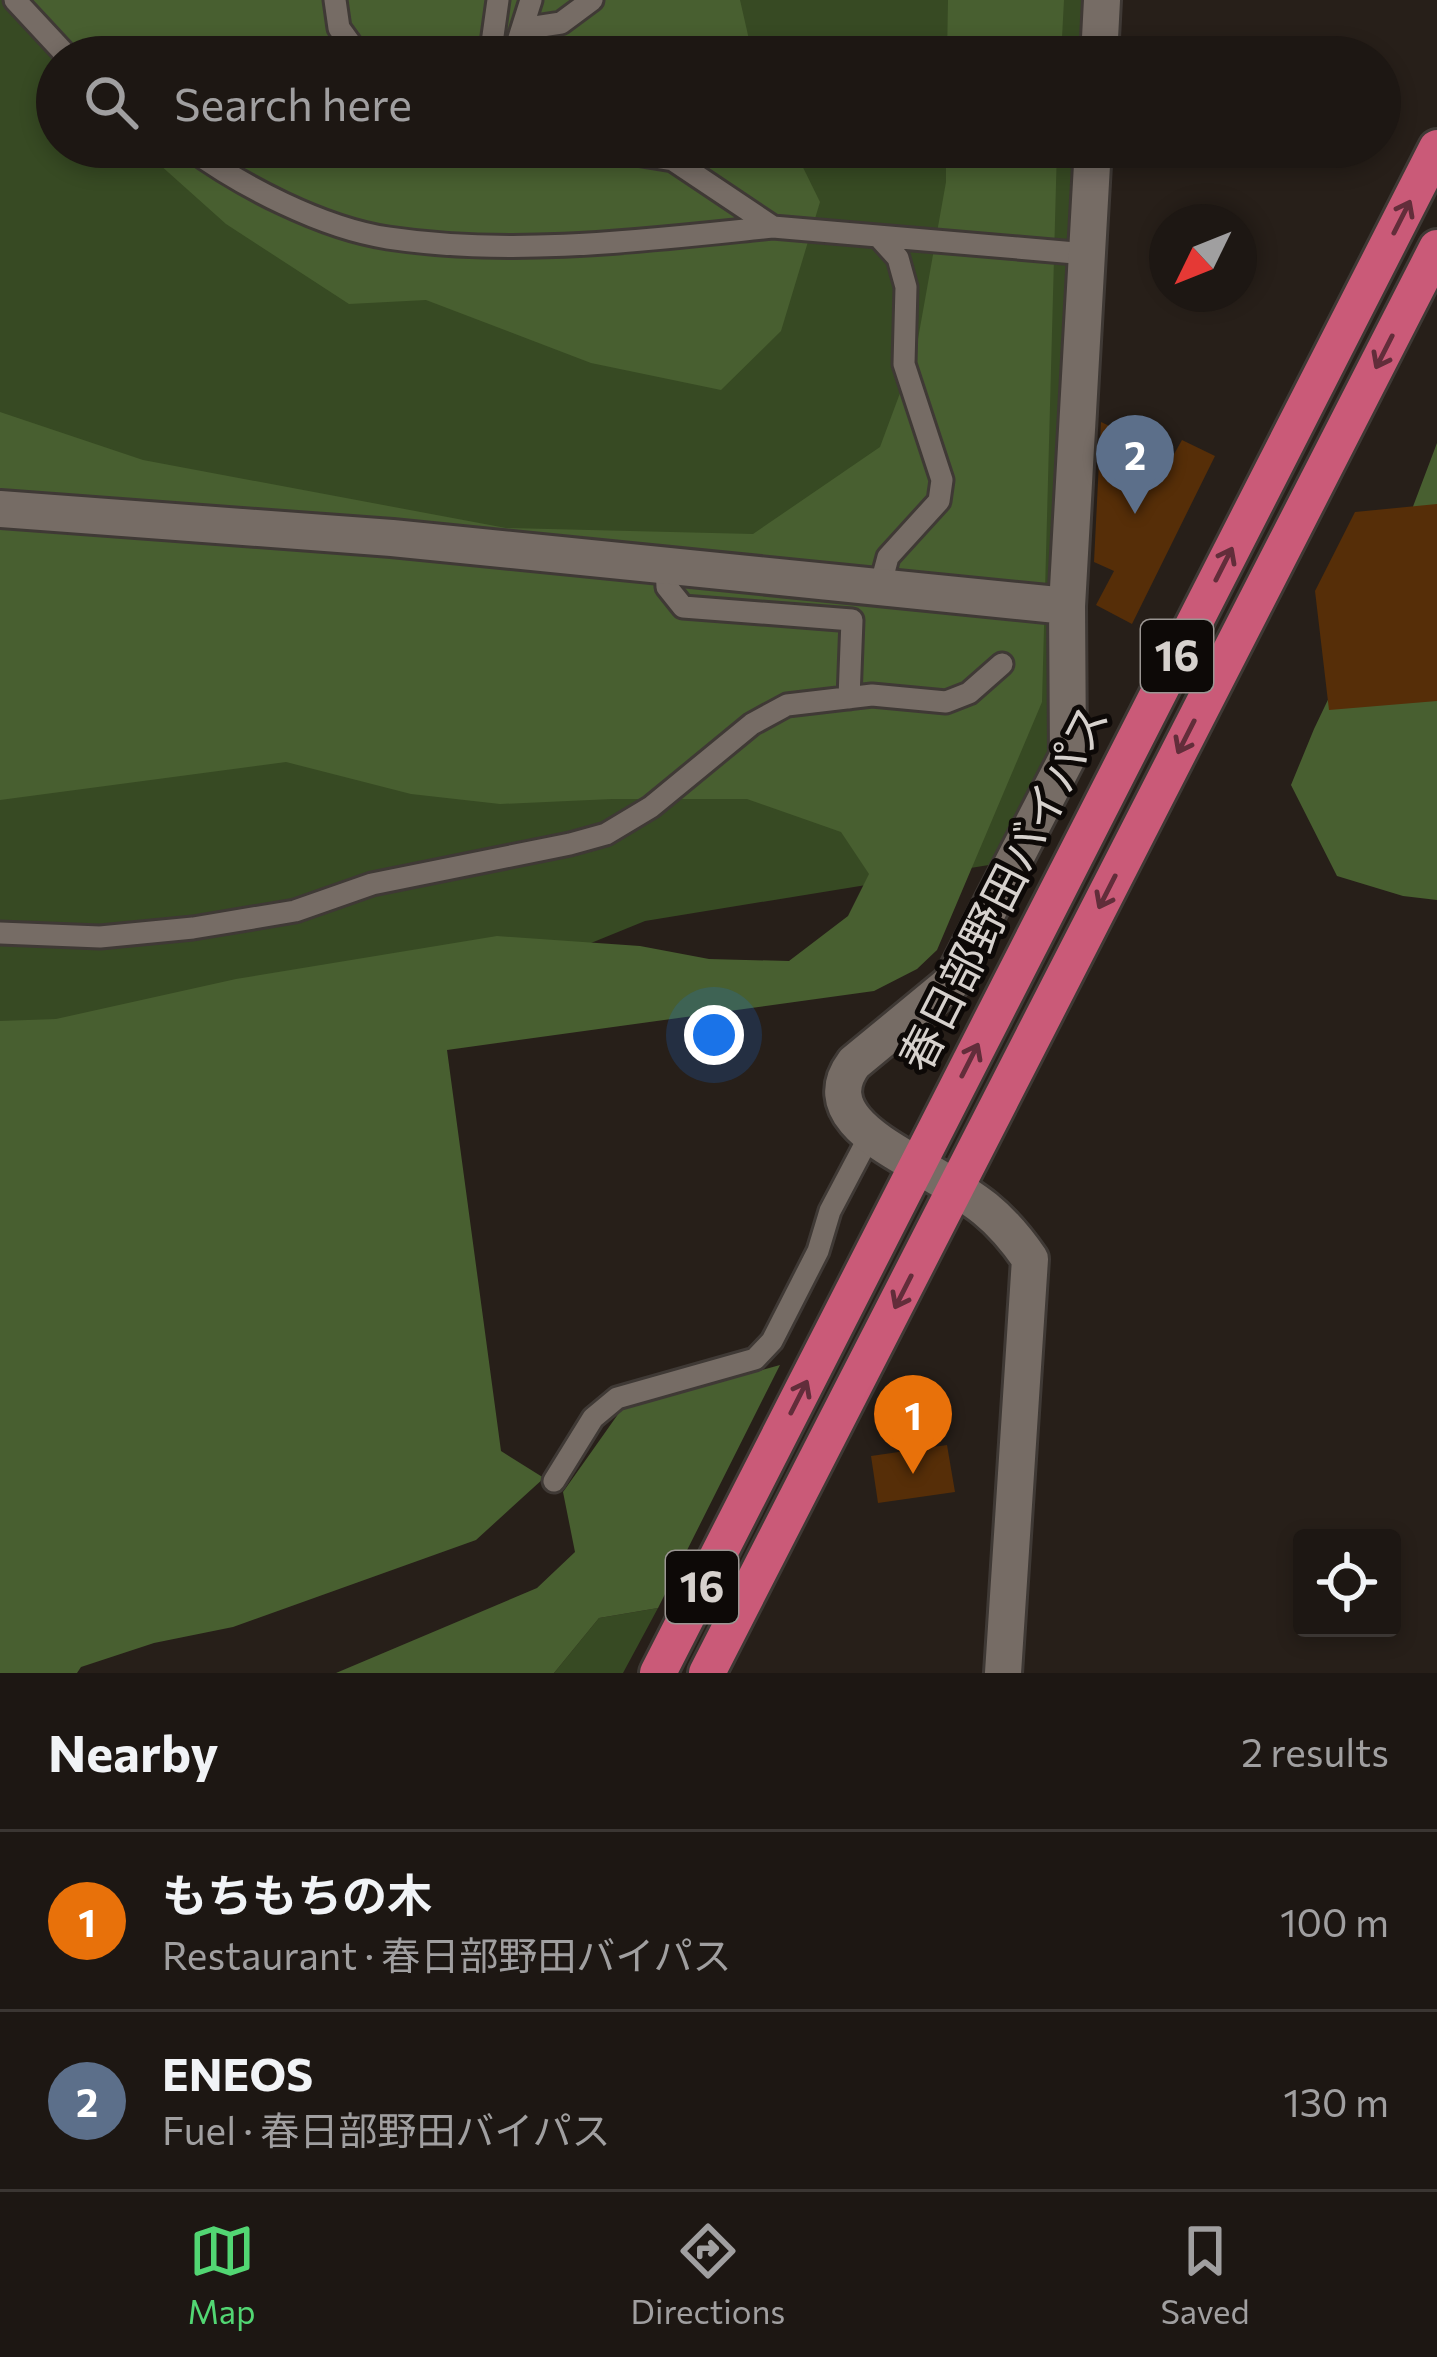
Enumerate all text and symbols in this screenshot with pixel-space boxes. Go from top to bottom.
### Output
search box [36,36,1401,168]
icon: search [78,69,144,135]
text: Search here [174,75,412,130]
one-way arrow [1391,200,1414,235]
north arrow [1149,204,1257,312]
one-way arrow [1371,334,1394,370]
pin: 2 [1096,415,1174,514]
one-way arrow [1214,546,1237,582]
road number: 16 [1141,620,1213,692]
street label: 春日部野田バイパス [886,694,1118,1079]
one-way arrow [1174,719,1197,754]
one-way arrow [1094,874,1117,909]
your location [684,1005,744,1065]
one-way arrow [959,1043,982,1079]
one-way arrow [891,1274,914,1309]
pin: 1 [874,1375,952,1474]
one-way arrow [789,1379,812,1415]
map controls [1293,1529,1401,1637]
button: locate [1293,1529,1401,1637]
road number: 16 [666,1551,738,1623]
text: Nearby [48,1720,218,1783]
text: 2 results [1241,1727,1389,1775]
text: もちもちの木 [162,1866,432,1921]
text: 1 [78,1897,96,1945]
text: 100 m [1280,1897,1389,1945]
text: Restaurant · 春日部野田バイパス [162,1930,732,1978]
text: ENEOS [162,2045,313,2100]
text: 2 [76,2077,98,2125]
text: 130 m [1283,2077,1389,2125]
text: Fuel · 春日部野田バイパス [162,2105,610,2153]
tab: Map [188,2218,256,2331]
tab: Directions [631,2218,785,2331]
tab: Saved [1160,2218,1249,2331]

